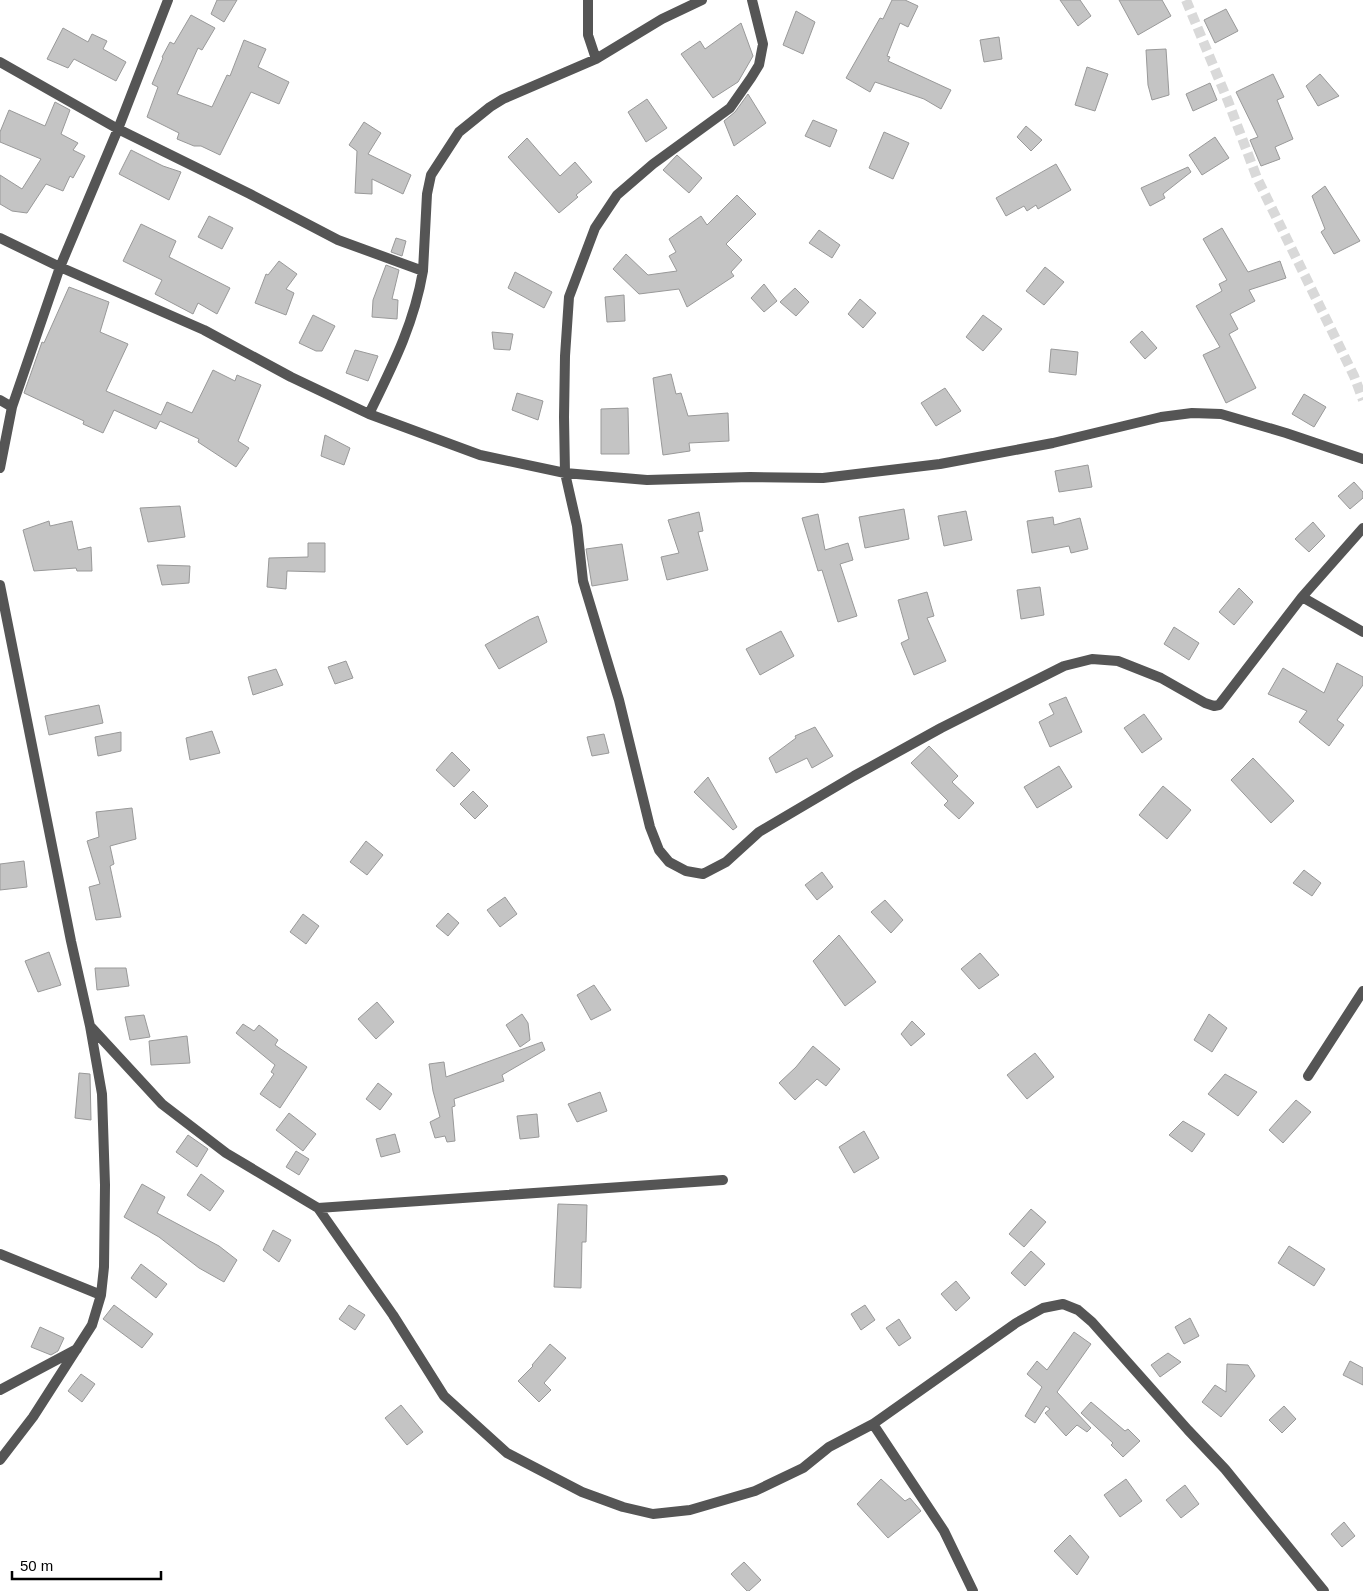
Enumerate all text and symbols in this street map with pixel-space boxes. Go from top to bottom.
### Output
scale bar [12,1548,161,1580]
text: 50 m [20,1557,53,1574]

